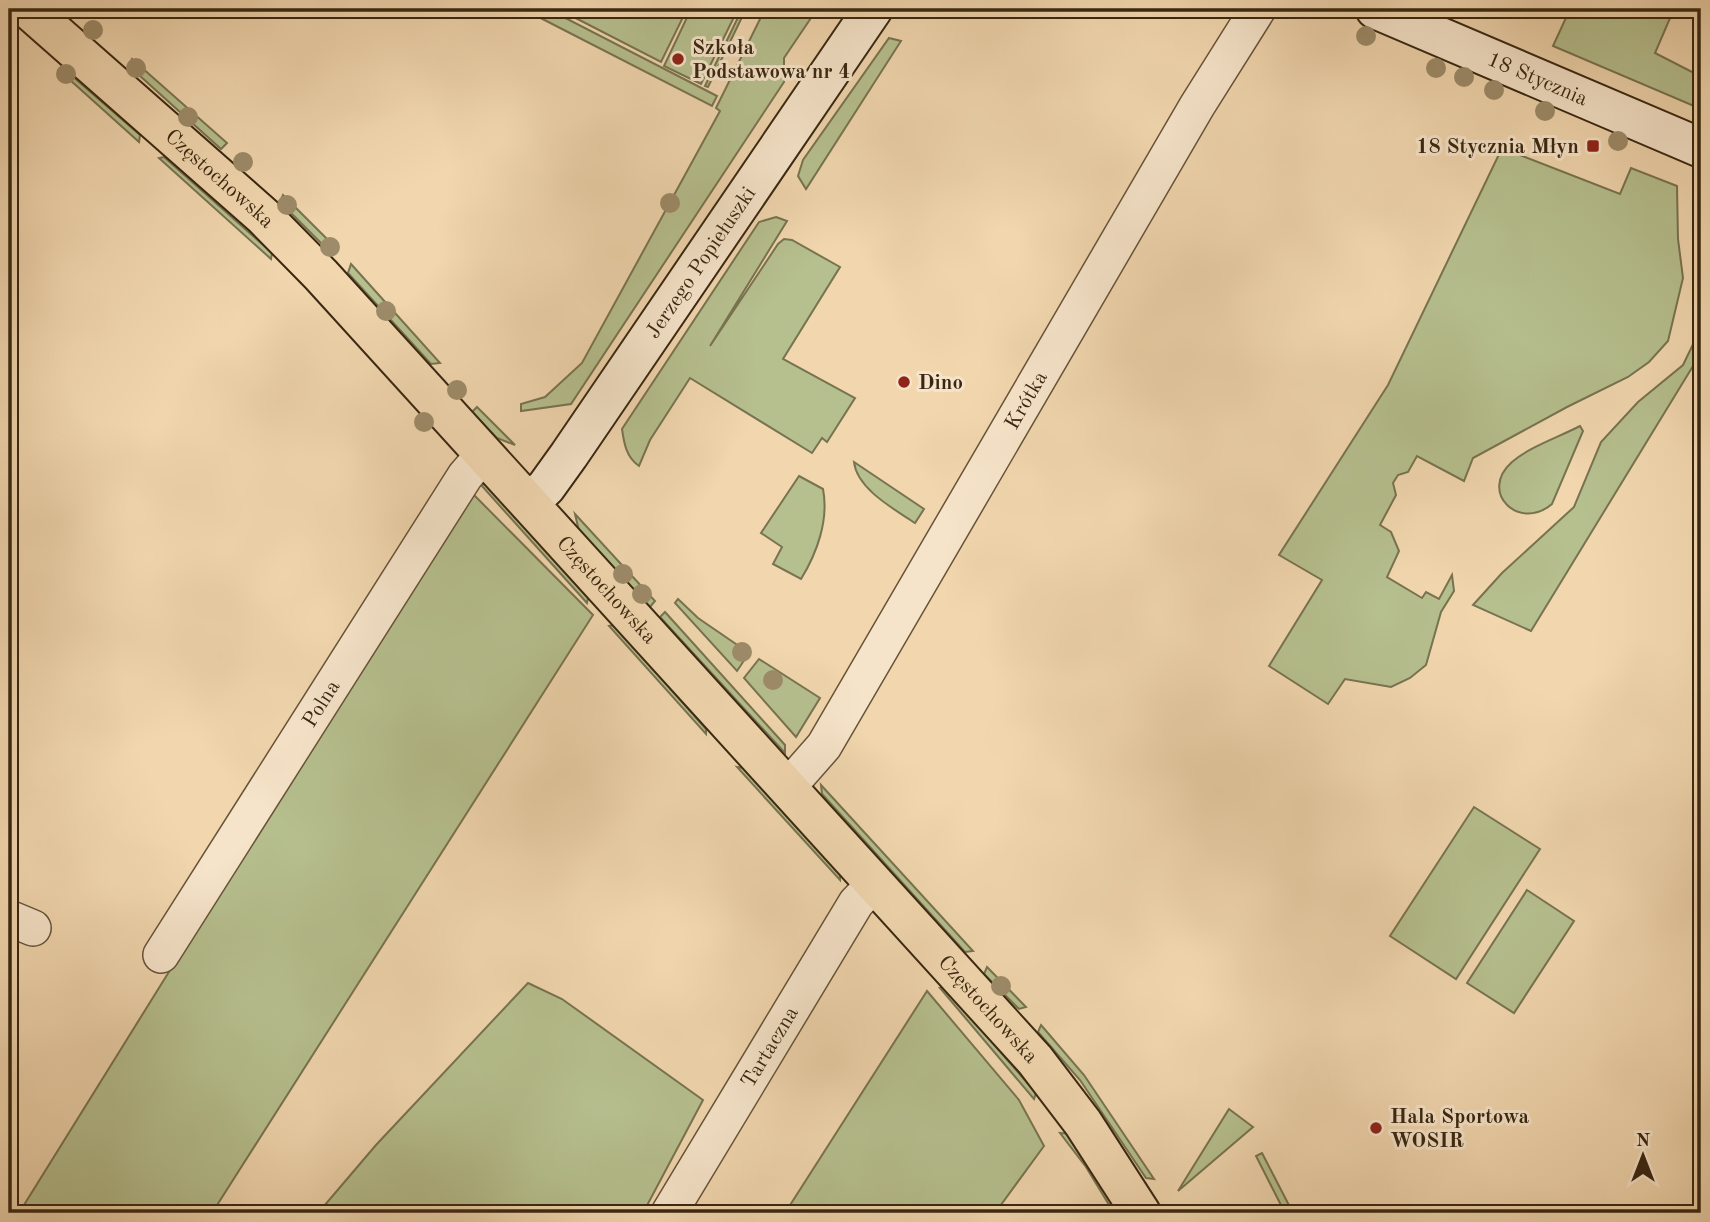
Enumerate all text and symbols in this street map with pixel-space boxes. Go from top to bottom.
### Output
place label: Szkoła Podstawowa nr 4 [692,38,851,83]
street label: 18 Stycznia [1484,49,1590,110]
marker: Szkoła Podstawowa nr 4 [670,51,686,67]
street label: Częstochowska [161,126,277,233]
place label: 18 Stycznia Młyn [1416,137,1579,158]
marker: 18 Stycznia Młyn [1585,138,1601,154]
street label: Jerzego Popiełuszki [643,184,760,343]
street label: Krótka [1002,368,1052,434]
place label: Dino [918,373,963,394]
marker: Dino [896,374,912,390]
street label: Częstochowska [552,533,660,648]
street label: Polna [299,677,344,731]
street label: Częstochowska [933,952,1041,1068]
street label: Tartaczna [738,1003,803,1092]
place label: Hala Sportowa WOSIR [1390,1107,1529,1152]
marker: Hala Sportowa WOSIR [1368,1120,1384,1136]
north arrow [1608,1120,1678,1190]
text: N [1636,1132,1651,1151]

